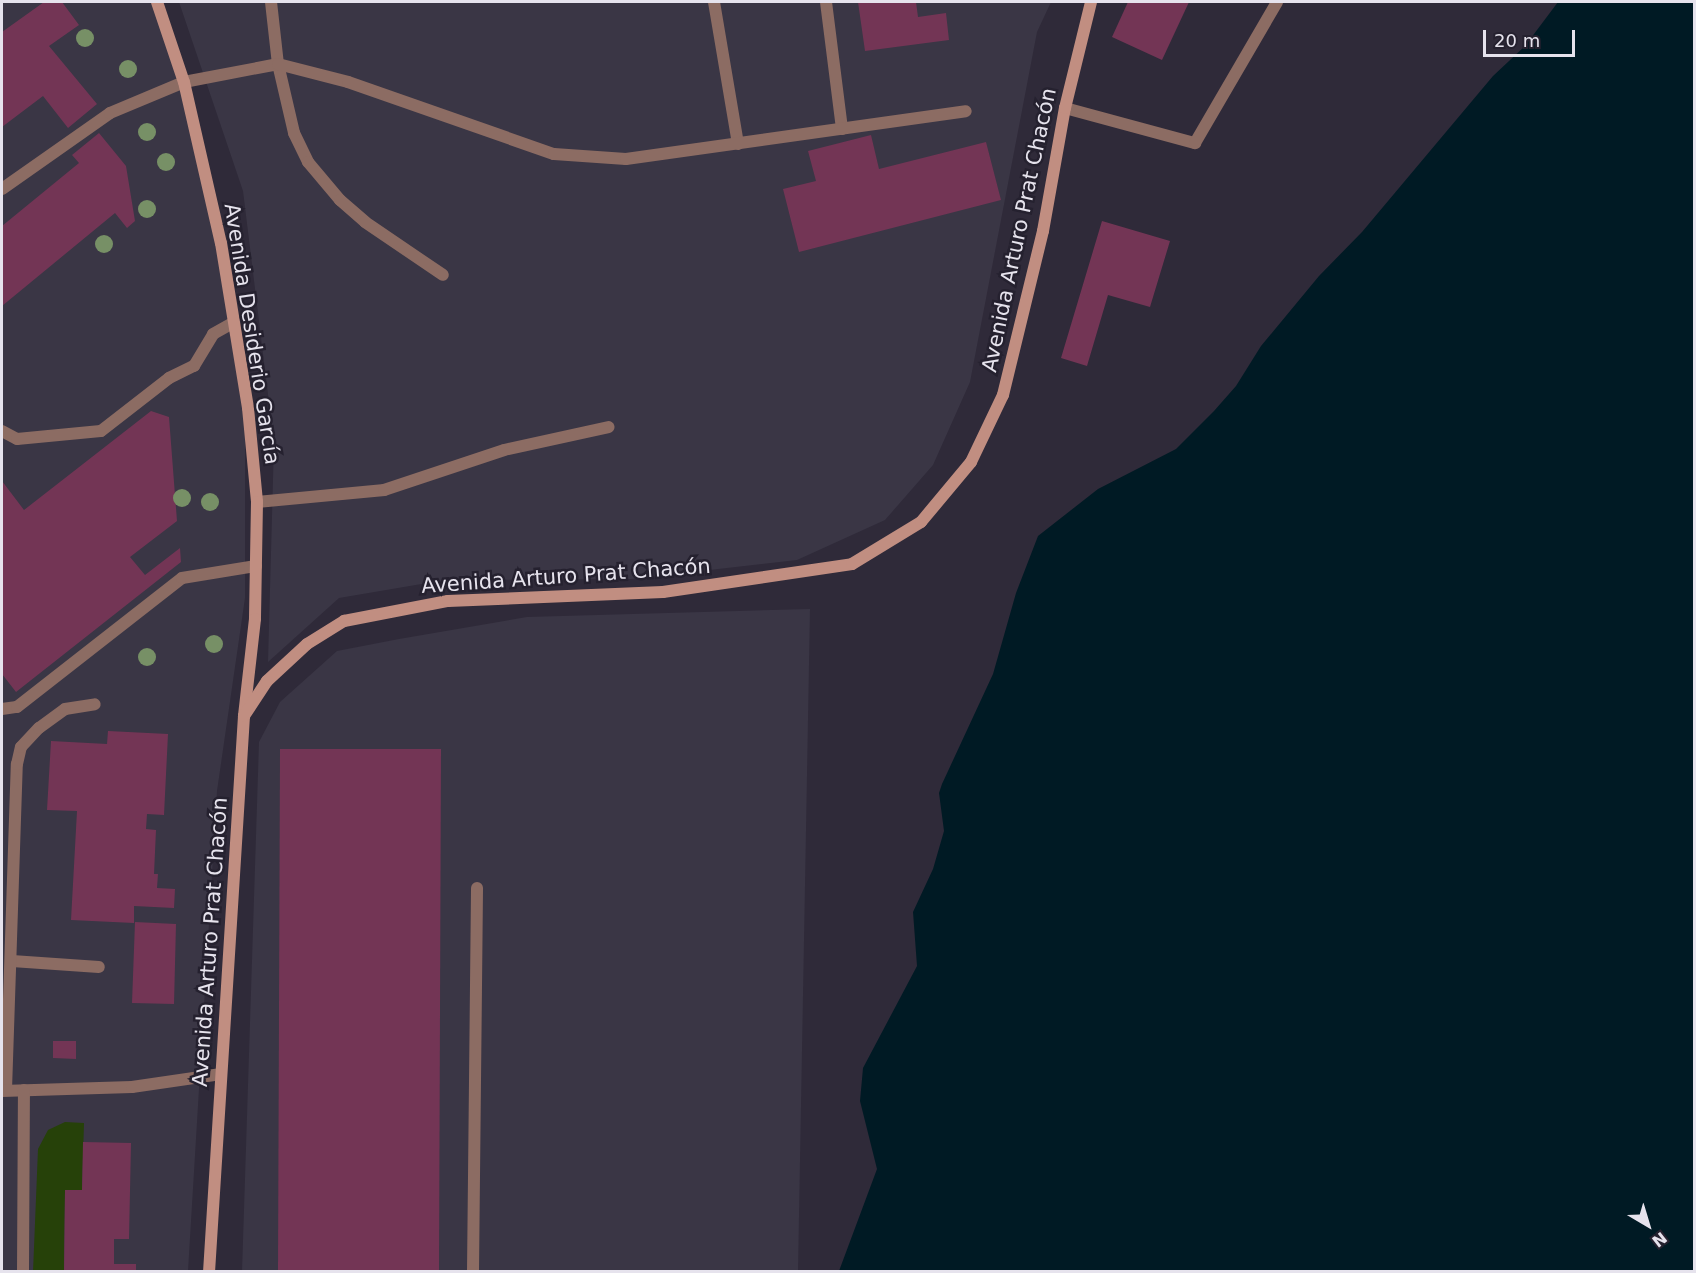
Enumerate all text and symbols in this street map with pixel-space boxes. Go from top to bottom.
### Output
scale bar [1486,18,1578,56]
text: 20 m [1494,30,1540,51]
street label: Avenida Arturo Prat Chacón [977,86,1061,374]
street label: Avenida Desiderio García [219,202,285,466]
street label: Avenida Arturo Prat Chacón [420,553,712,599]
street label: Avenida Arturo Prat Chacón [187,796,233,1088]
north arrow [1618,1195,1678,1255]
text: N [1648,1228,1671,1251]

